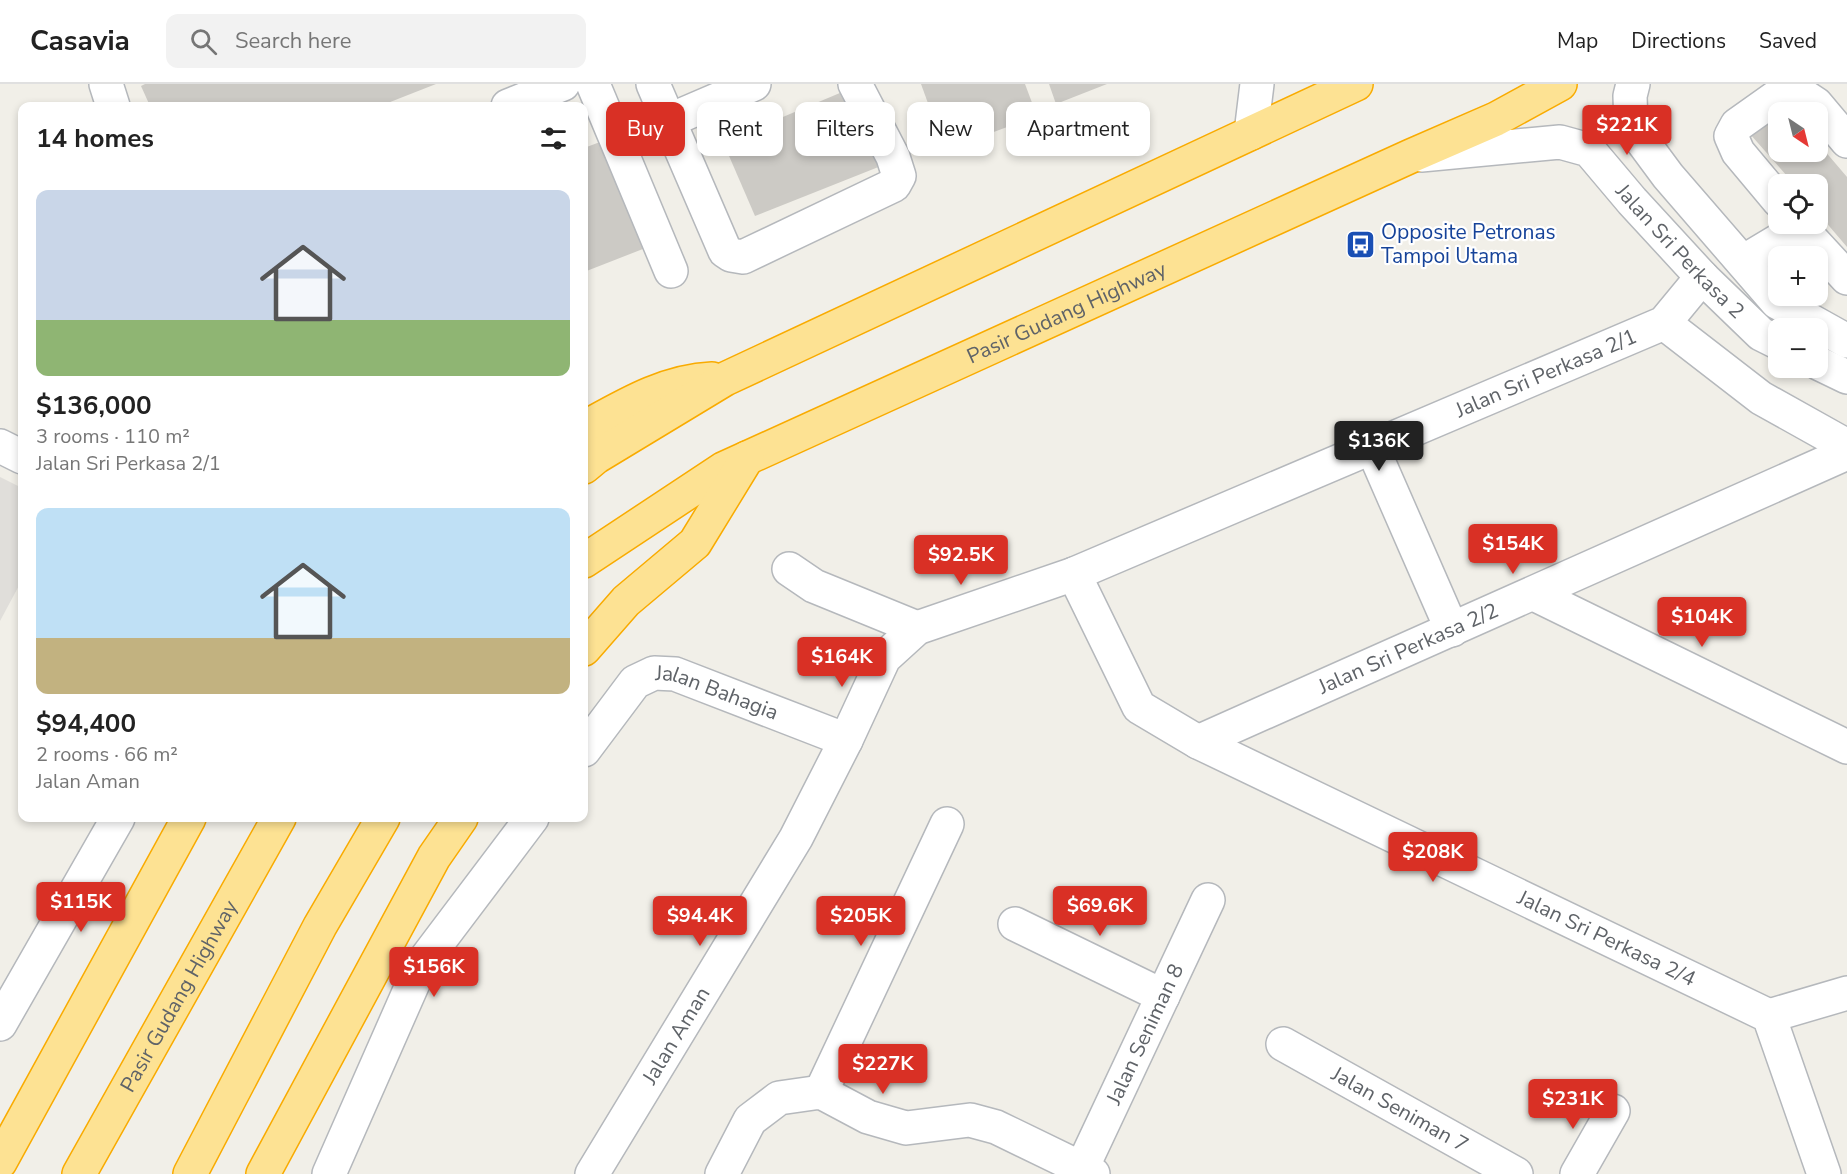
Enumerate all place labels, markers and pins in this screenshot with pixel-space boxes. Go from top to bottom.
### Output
pin: $221K [1585,105,1669,156]
place label: Opposite Petronas Tampoi Utama [1381,218,1556,270]
bus stop icon: Opposite Petronas Tampoi Utama [1344,228,1376,260]
pin: $136K [1337,421,1421,472]
pin: $154K [1471,524,1555,575]
pin: $92.5K [912,535,1010,586]
pin: $104K [1660,597,1744,648]
pin: $164K [800,637,884,688]
pin: $208K [1391,832,1475,883]
pin: $115K [39,882,123,933]
pin: $69.6K [1051,886,1149,937]
pin: $94.4K [651,896,749,947]
pin: $205K [819,896,903,947]
pin: $156K [392,947,476,998]
pin: $227K [841,1044,925,1095]
pin: $231K [1531,1079,1615,1130]

